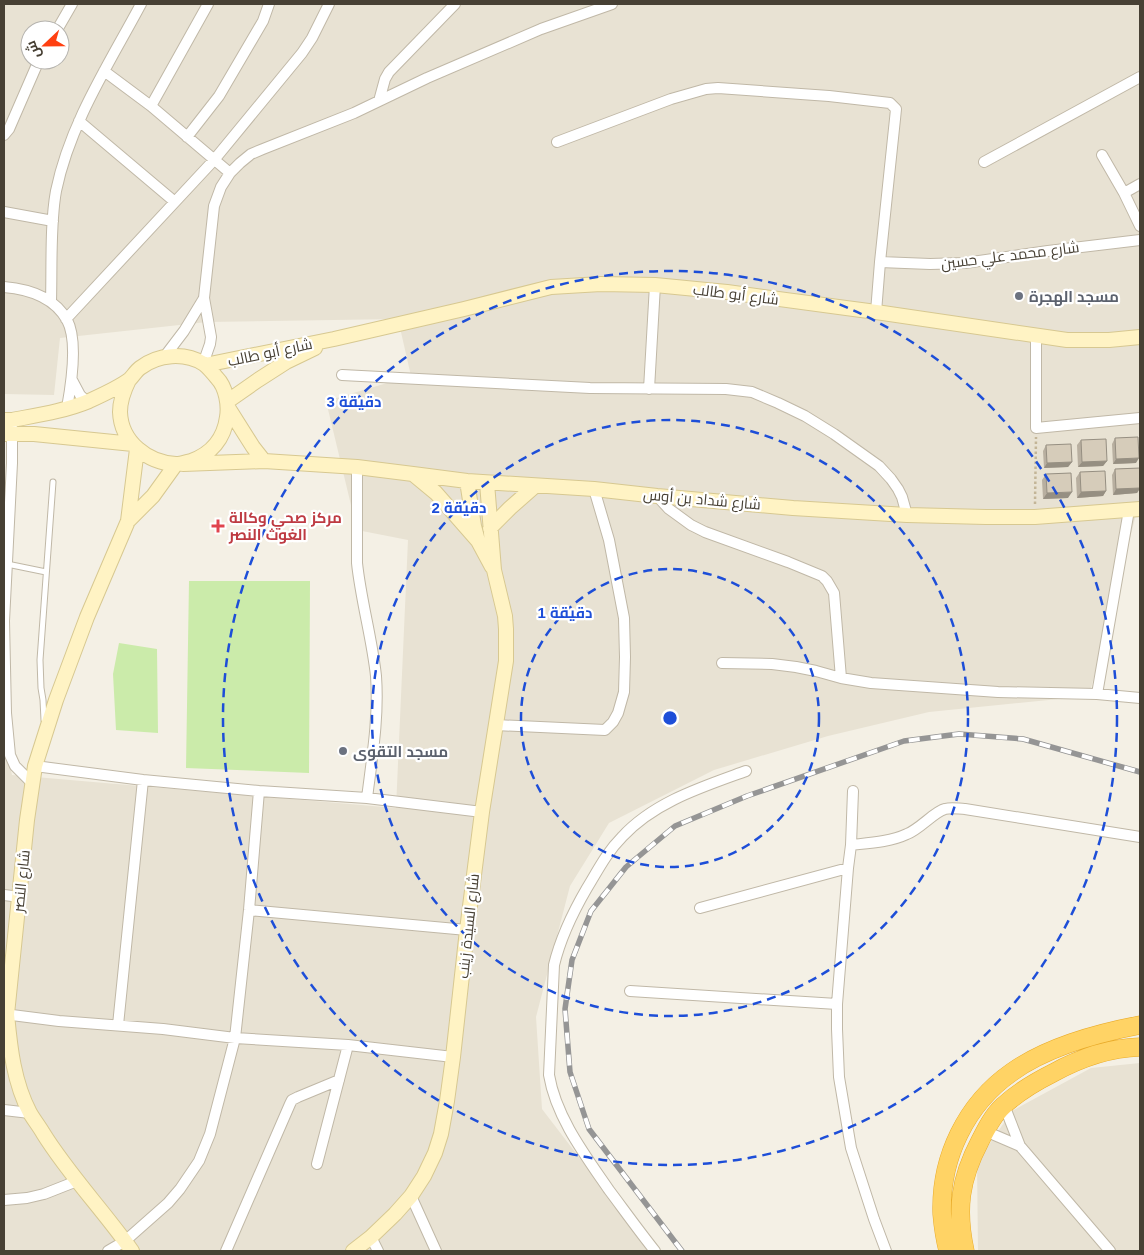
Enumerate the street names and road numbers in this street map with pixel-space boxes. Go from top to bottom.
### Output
street label: شارع محمد علي حسين [940,238,1081,276]
street label: شارع أبو طالب [692,279,780,311]
street label: شارع أبو طالب [226,334,314,372]
street label: شارع شداد بن أوس [642,484,762,516]
street label: شارع النصر [9,849,36,914]
street label: شارع السيدة زينب [454,873,485,980]

